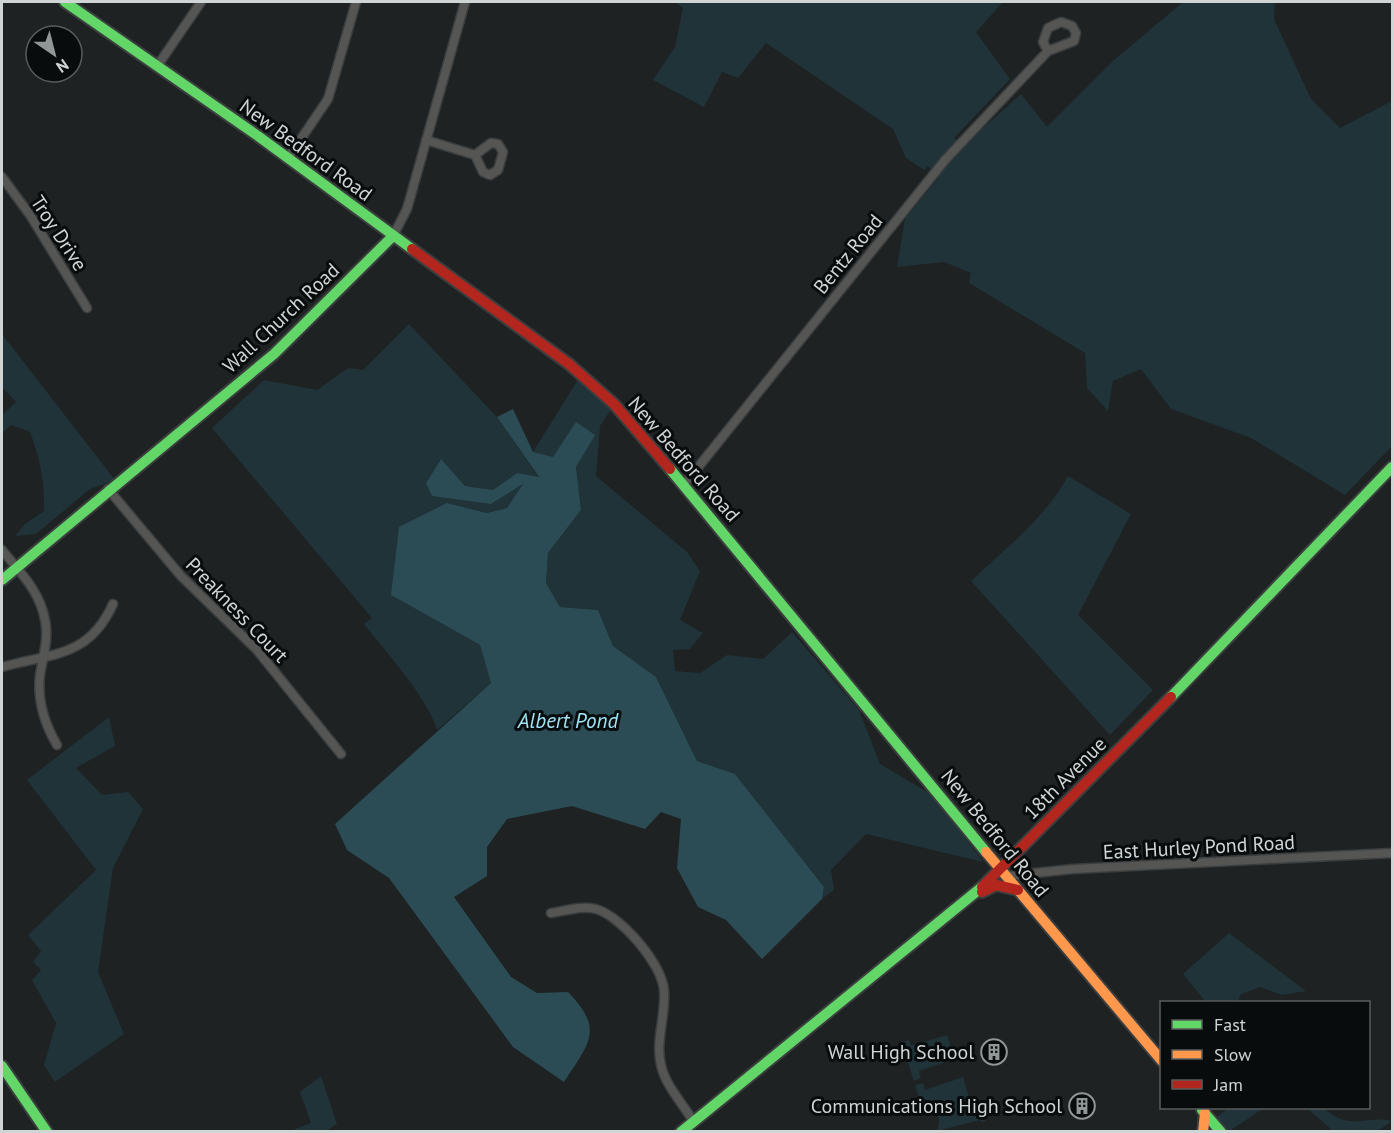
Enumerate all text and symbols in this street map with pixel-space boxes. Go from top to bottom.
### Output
north arrow [24,24,84,84]
text: N [53,55,73,77]
street label: New Bedford Road [235,93,377,207]
street label: Troy Drive [25,190,93,276]
street label: Bentz Road [808,209,888,299]
street label: Wall Church Road [217,257,345,379]
street label: New Bedford Road [622,391,746,527]
street label: Preakness Court [180,552,294,668]
water label: Albert Pond [517,707,619,734]
street label: 18th Avenue [1018,731,1112,825]
street label: New Bedford Road [935,764,1055,902]
street label: East Hurley Pond Road [1102,829,1296,865]
legend [1160,1001,1370,1109]
text: Fast [1214,1013,1246,1036]
building icon: Wall High School [979,1037,1009,1067]
place label: Wall High School [828,1039,974,1065]
text: Slow [1214,1043,1252,1066]
text: Jam [1213,1073,1243,1096]
building icon: Communications High School [1067,1091,1097,1121]
place label: Communications High School [811,1093,1062,1119]

